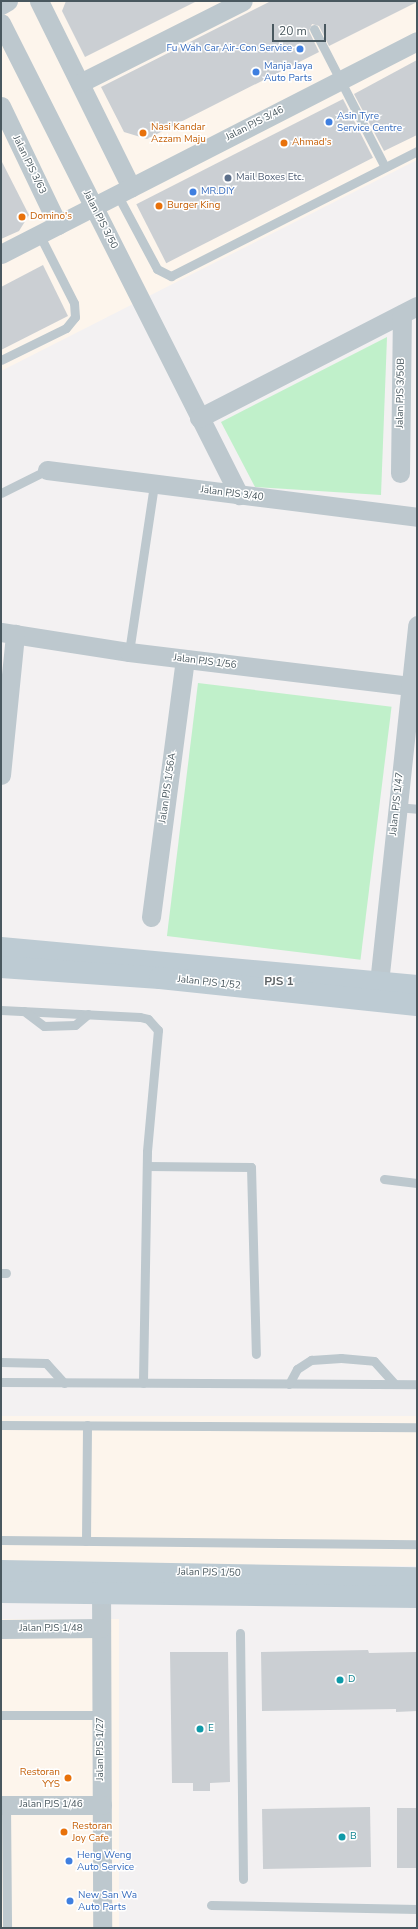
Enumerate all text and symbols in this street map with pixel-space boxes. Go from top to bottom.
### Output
scale bar [274,16,328,42]
text: 20 m [279,23,307,39]
place label: Fu Wah Car Air-Con Service [166,43,292,55]
marker: Fu Wah Car Air-Con Service [295,44,305,54]
place label: Manja Jaya Auto Parts [264,60,313,84]
marker: Manja Jaya Auto Parts [251,67,261,77]
street label: Jalan PJS 3/46 [224,104,286,144]
place label: Asin Tyre Service Centre [337,110,402,134]
marker: Asin Tyre Service Centre [324,117,334,127]
place label: Nasi Kandar Azzam Maju [151,121,206,144]
marker: Nasi Kandar Azzam Maju [138,128,148,138]
street label: Jalan PJS 3/63 [10,134,48,196]
place label: Ahmad's [292,137,332,149]
marker: Ahmad's [279,138,289,148]
place label: Mail Boxes Etc. [236,172,304,184]
marker: Mail Boxes Etc. [223,173,233,183]
place label: MR.DIY [201,186,235,198]
marker: MR.DIY [188,187,198,197]
street label: Jalan PJS 3/50 [80,189,120,251]
place label: Burger King [167,200,220,212]
marker: Burger King [154,201,164,211]
place label: Domino's [30,211,72,223]
marker: Domino's [17,212,27,222]
street label: Jalan PJS 3/50B [394,358,408,428]
street label: Jalan PJS 3/40 [200,484,264,504]
street label: Jalan PJS 1/56 [173,652,237,672]
street label: Jalan PJS 1/56A [157,752,179,824]
street label: Jalan PJS 1/47 [388,772,406,836]
street label: Jalan PJS 1/52 [177,974,241,992]
district label: PJS 1 [264,975,294,989]
street label: Jalan PJS 1/50 [177,1566,241,1580]
street label: Jalan PJS 1/48 [19,1623,83,1635]
place label: D [348,1674,355,1686]
marker: D [335,1675,345,1685]
street label: Jalan PJS 1/27 [95,1717,107,1781]
place label: E [208,1723,214,1735]
marker: E [195,1724,205,1734]
place label: Restoran YYS [20,1766,60,1790]
marker: Restoran YYS [63,1773,73,1783]
street label: Jalan PJS 1/46 [19,1799,83,1811]
place label: Restoran Joy Cafe [72,1820,112,1844]
marker: Restoran Joy Cafe [59,1827,69,1837]
place label: B [350,1831,357,1843]
marker: B [337,1832,347,1842]
place label: Heng Weng Auto Service [77,1849,134,1872]
marker: Heng Weng Auto Service [64,1856,74,1866]
place label: New San Wa Auto Parts [78,1889,137,1912]
marker: New San Wa Auto Parts [65,1896,75,1906]

